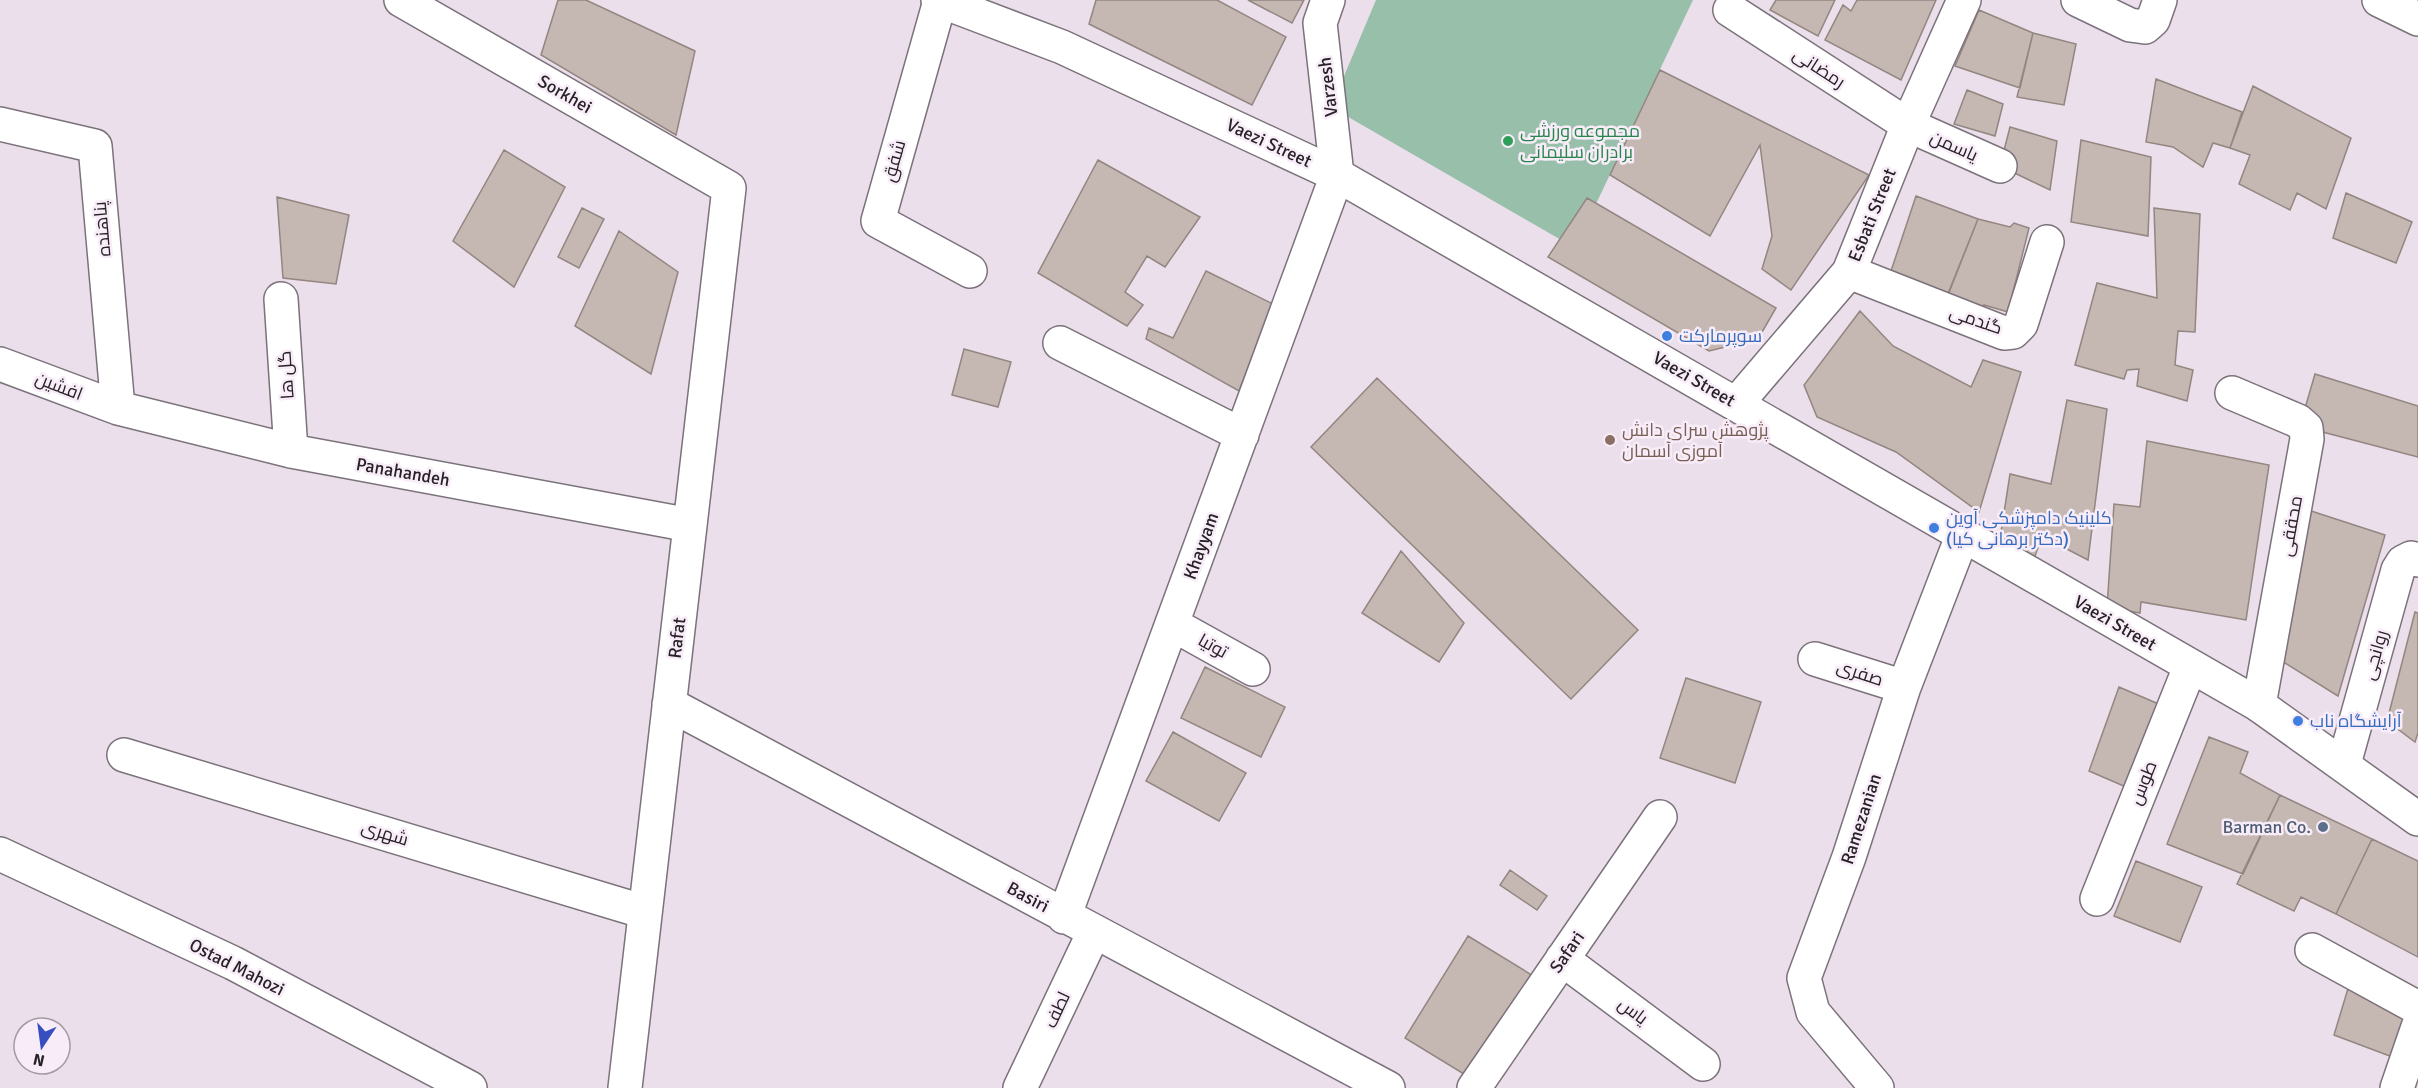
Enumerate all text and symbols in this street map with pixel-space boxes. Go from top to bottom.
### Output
street label: رمضانی [1789,43,1849,93]
street label: Varzesh [1313,56,1343,118]
street label: Sorkhei [534,70,596,118]
street label: Vaezi Street [1223,114,1315,172]
place label: مجموعه ورزشی برادران سلیمانی [1520,120,1640,163]
street label: یاسمن [1927,126,1981,166]
marker: مجموعه ورزشی برادران سلیمانی [1501,134,1515,148]
street label: شفق [878,138,911,185]
street label: Esbati Street [1843,165,1901,265]
street label: پناهنده [89,200,116,257]
street label: گندمی [1947,301,2005,339]
place label: سوپرمارکت [1679,325,1762,348]
marker: سوپرمارکت [1660,329,1674,343]
street label: Vaezi Street [1649,347,1739,411]
street label: گل ها [273,350,299,400]
street label: افشین [32,367,86,405]
place label: پژوهش سرای دانش آموزی آسمان [1622,419,1769,462]
marker: پژوهش سرای دانش آموزی آسمان [1603,433,1617,447]
street label: Panahandeh [354,453,452,491]
street label: محققی [2275,494,2307,558]
place label: کلینیک دامپزشکی آوین (دکتر برهانی کیا) [1946,507,2112,550]
street label: Khayyam [1179,510,1223,582]
marker: کلینیک دامپزشکی آوین (دکتر برهانی کیا) [1927,521,1941,535]
street label: Vaezi Street [2070,591,2160,655]
street label: Rafat [664,616,690,660]
street label: روانچی [2357,627,2394,683]
street label: توتیا [1194,629,1232,663]
street label: صفری [1834,655,1886,691]
place label: آرایشگاه ناب [2310,710,2402,732]
marker: آرایشگاه ناب [2291,714,2305,728]
street label: طوس [2124,758,2162,808]
street label: Ramezanian [1836,771,1886,867]
street label: شهری [359,815,411,851]
place label: Barman Co. [2222,816,2311,838]
marker: Barman Co. [2316,820,2330,834]
street label: Basiri [1003,877,1053,917]
street label: Safari [1545,927,1589,977]
street label: Ostad Mahozi [186,934,288,1000]
street label: لطف [1039,988,1075,1032]
street label: یاس [1614,993,1653,1030]
north arrow [12,1016,72,1076]
text: N [31,1049,47,1071]

